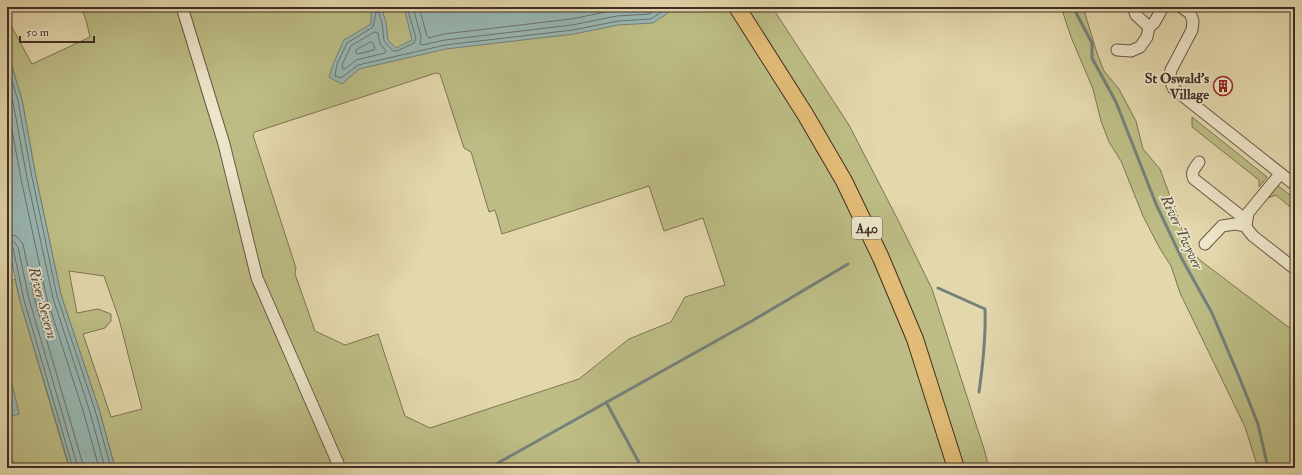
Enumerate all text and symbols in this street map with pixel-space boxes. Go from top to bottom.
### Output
scale bar [20,18,94,44]
text: 50 m [26,25,50,40]
place label: St Oswald's Village [1145,70,1209,104]
building icon: St Oswald's Village [1212,75,1234,97]
water label: River Twyver [1156,191,1208,274]
road number: A40 [852,217,882,239]
water label: River Severn [24,264,61,341]

